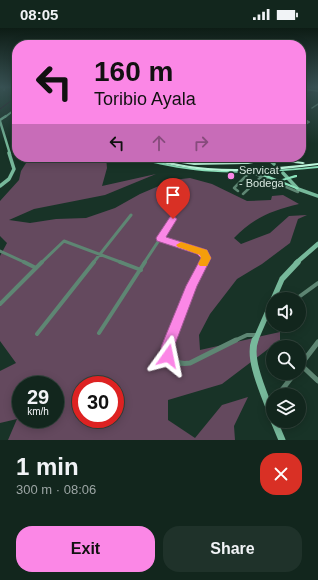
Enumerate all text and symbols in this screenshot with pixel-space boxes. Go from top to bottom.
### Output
text: 08:05 [20,6,58,23]
icon: left [28,56,80,108]
text: 160 m [94,56,173,87]
text: Toribio Ayala [94,89,196,109]
icon: left [106,132,128,154]
icon: ahead [148,132,170,154]
icon: right [190,132,212,154]
place label: Servicat - Bodega [239,164,285,189]
marker: Servicat - Bodega [226,171,236,181]
pin [156,178,190,219]
icon: arrive [162,184,184,206]
map controls [266,292,306,428]
button: sound [266,292,306,332]
position arrow [147,335,189,377]
button: search [266,340,306,380]
speed limit sign: 30 [72,376,124,428]
text: 29 [27,386,49,408]
button: layers [266,388,306,428]
text: km/h [27,406,49,417]
text: 1 min [16,453,79,480]
button: close [260,453,302,495]
text: 300 m · 08:06 [16,482,96,497]
button: Exit [16,526,155,572]
button: Share [163,526,302,572]

